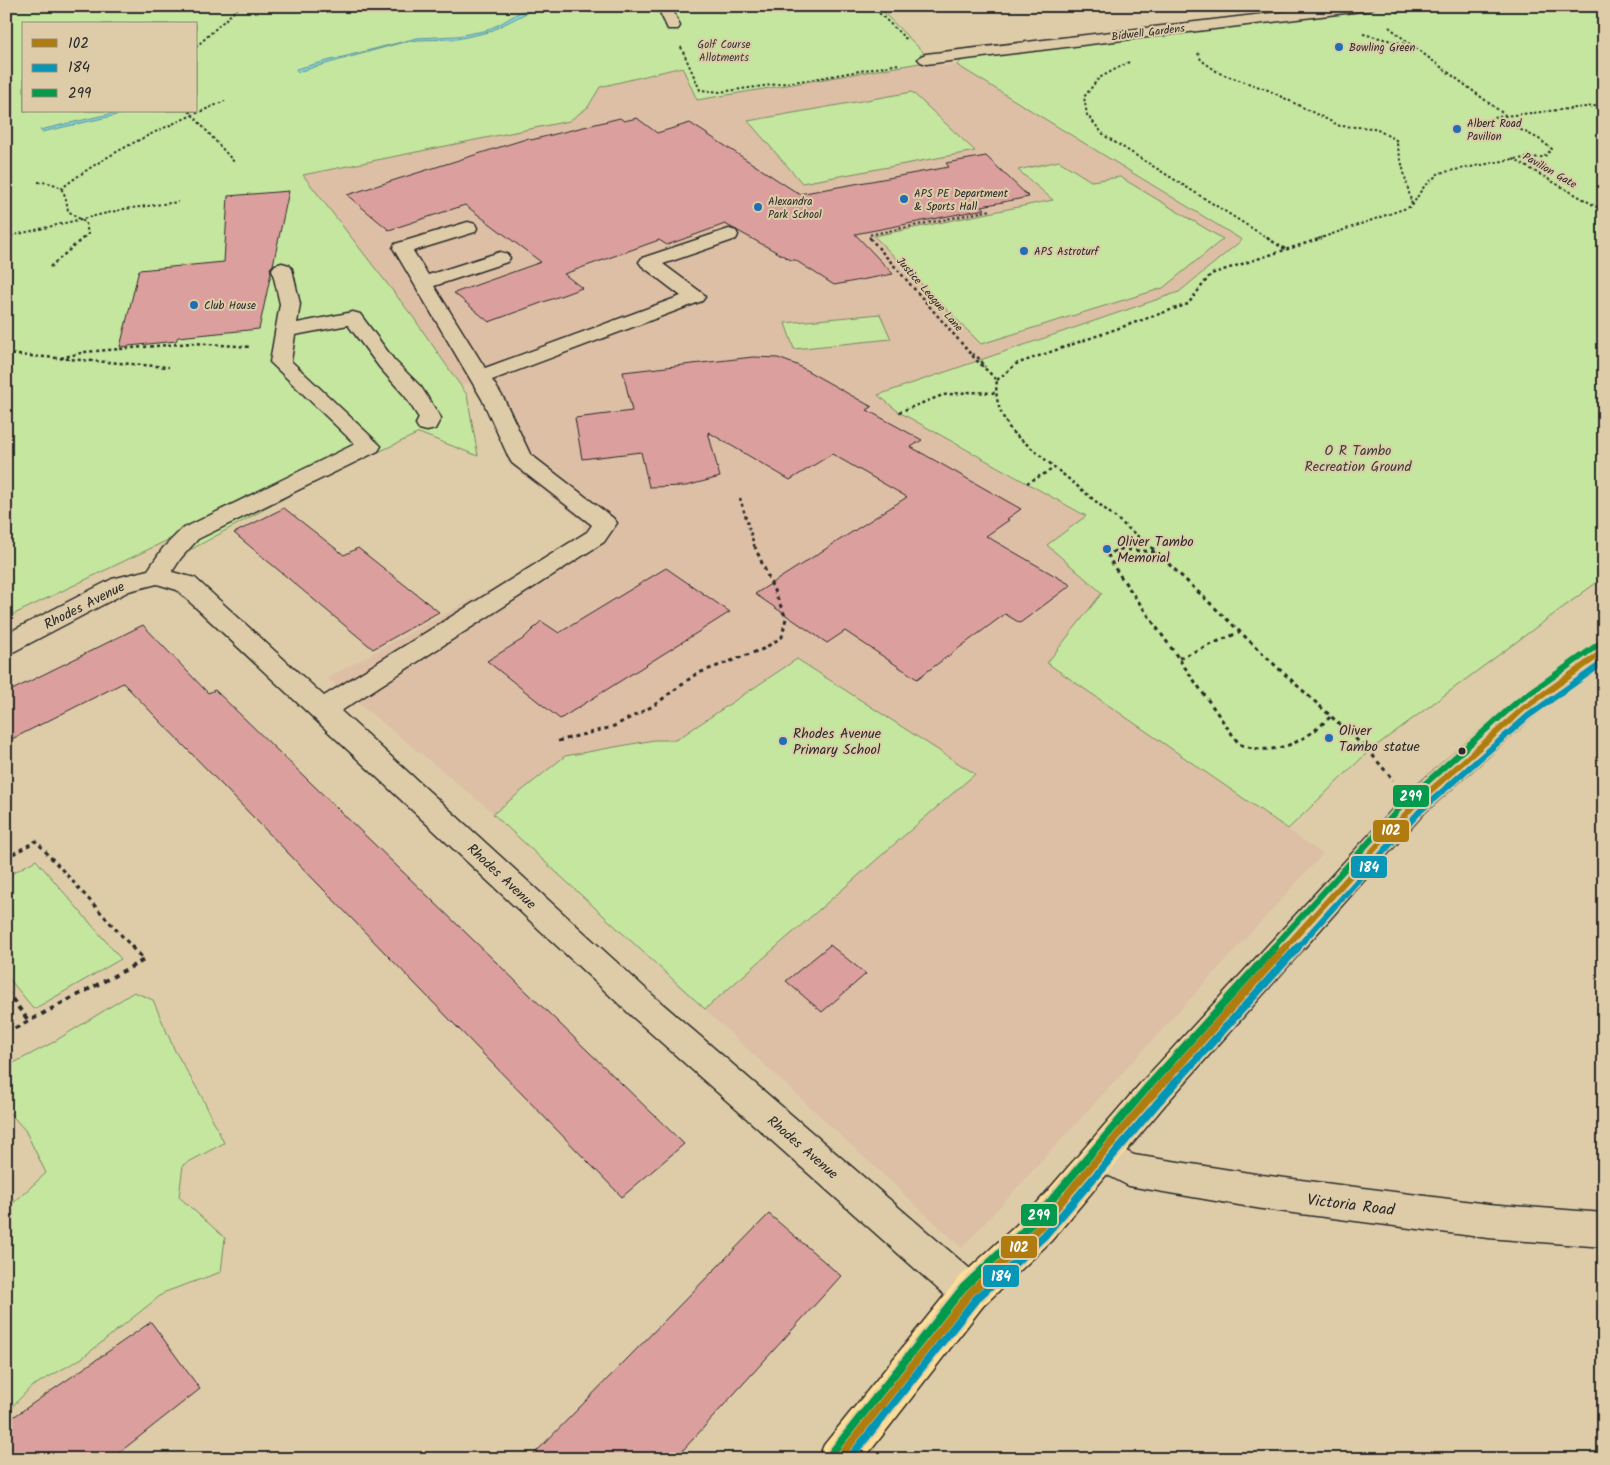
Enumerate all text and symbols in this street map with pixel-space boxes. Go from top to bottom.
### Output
street label: Bidwell Gardens [1110,20,1186,46]
legend [22,22,198,112]
text: 102 [68,32,89,56]
park label: Golf Course Allotments [697,36,751,67]
place label: Bowling Green [1349,39,1415,57]
marker: Bowling Green [1333,41,1345,53]
text: 184 [68,56,90,80]
text: 299 [68,82,92,106]
place label: Albert Road Pavilion [1467,115,1522,146]
marker: Albert Road Pavilion [1451,123,1463,135]
street label: Pavilion Gate [1519,148,1580,194]
place label: APS PE Department & Sports Hall [914,185,1009,216]
place label: Alexandra Park School [768,193,822,224]
marker: APS PE Department & Sports Hall [898,193,910,205]
marker: Alexandra Park School [752,201,764,213]
place label: APS Astroturf [1034,243,1100,261]
marker: APS Astroturf [1018,245,1030,257]
street label: Justice League Lane [892,253,967,336]
place label: Club House [204,297,256,315]
marker: Club House [188,299,200,311]
park label: O R Tambo Recreation Ground [1304,440,1413,478]
place label: Oliver Tambo Memorial [1117,531,1194,569]
marker: Oliver Tambo Memorial [1101,543,1113,555]
street label: Rhodes Avenue [40,576,129,636]
place label: Oliver Tambo statue [1339,720,1421,758]
place label: Rhodes Avenue Primary School [793,723,882,761]
marker: Oliver Tambo statue [1323,732,1335,744]
marker: Rhodes Avenue Primary School [777,735,789,747]
unlabelled marker [1457,746,1467,756]
line badge: 299 [1392,784,1430,808]
text: 299 [1400,786,1422,808]
line badge: 102 [1372,819,1410,843]
text: 102 [1381,820,1401,842]
street label: Rhodes Avenue [462,839,542,915]
line badge: 184 [1350,855,1388,879]
text: 184 [1359,857,1379,879]
street label: Rhodes Avenue [762,1111,843,1185]
street label: Victoria Road [1306,1188,1397,1223]
line badge: 299 [1020,1203,1058,1227]
text: 299 [1028,1205,1050,1227]
line badge: 102 [1000,1235,1038,1259]
text: 102 [1009,1237,1029,1259]
line badge: 184 [982,1264,1020,1288]
text: 184 [991,1266,1011,1288]

